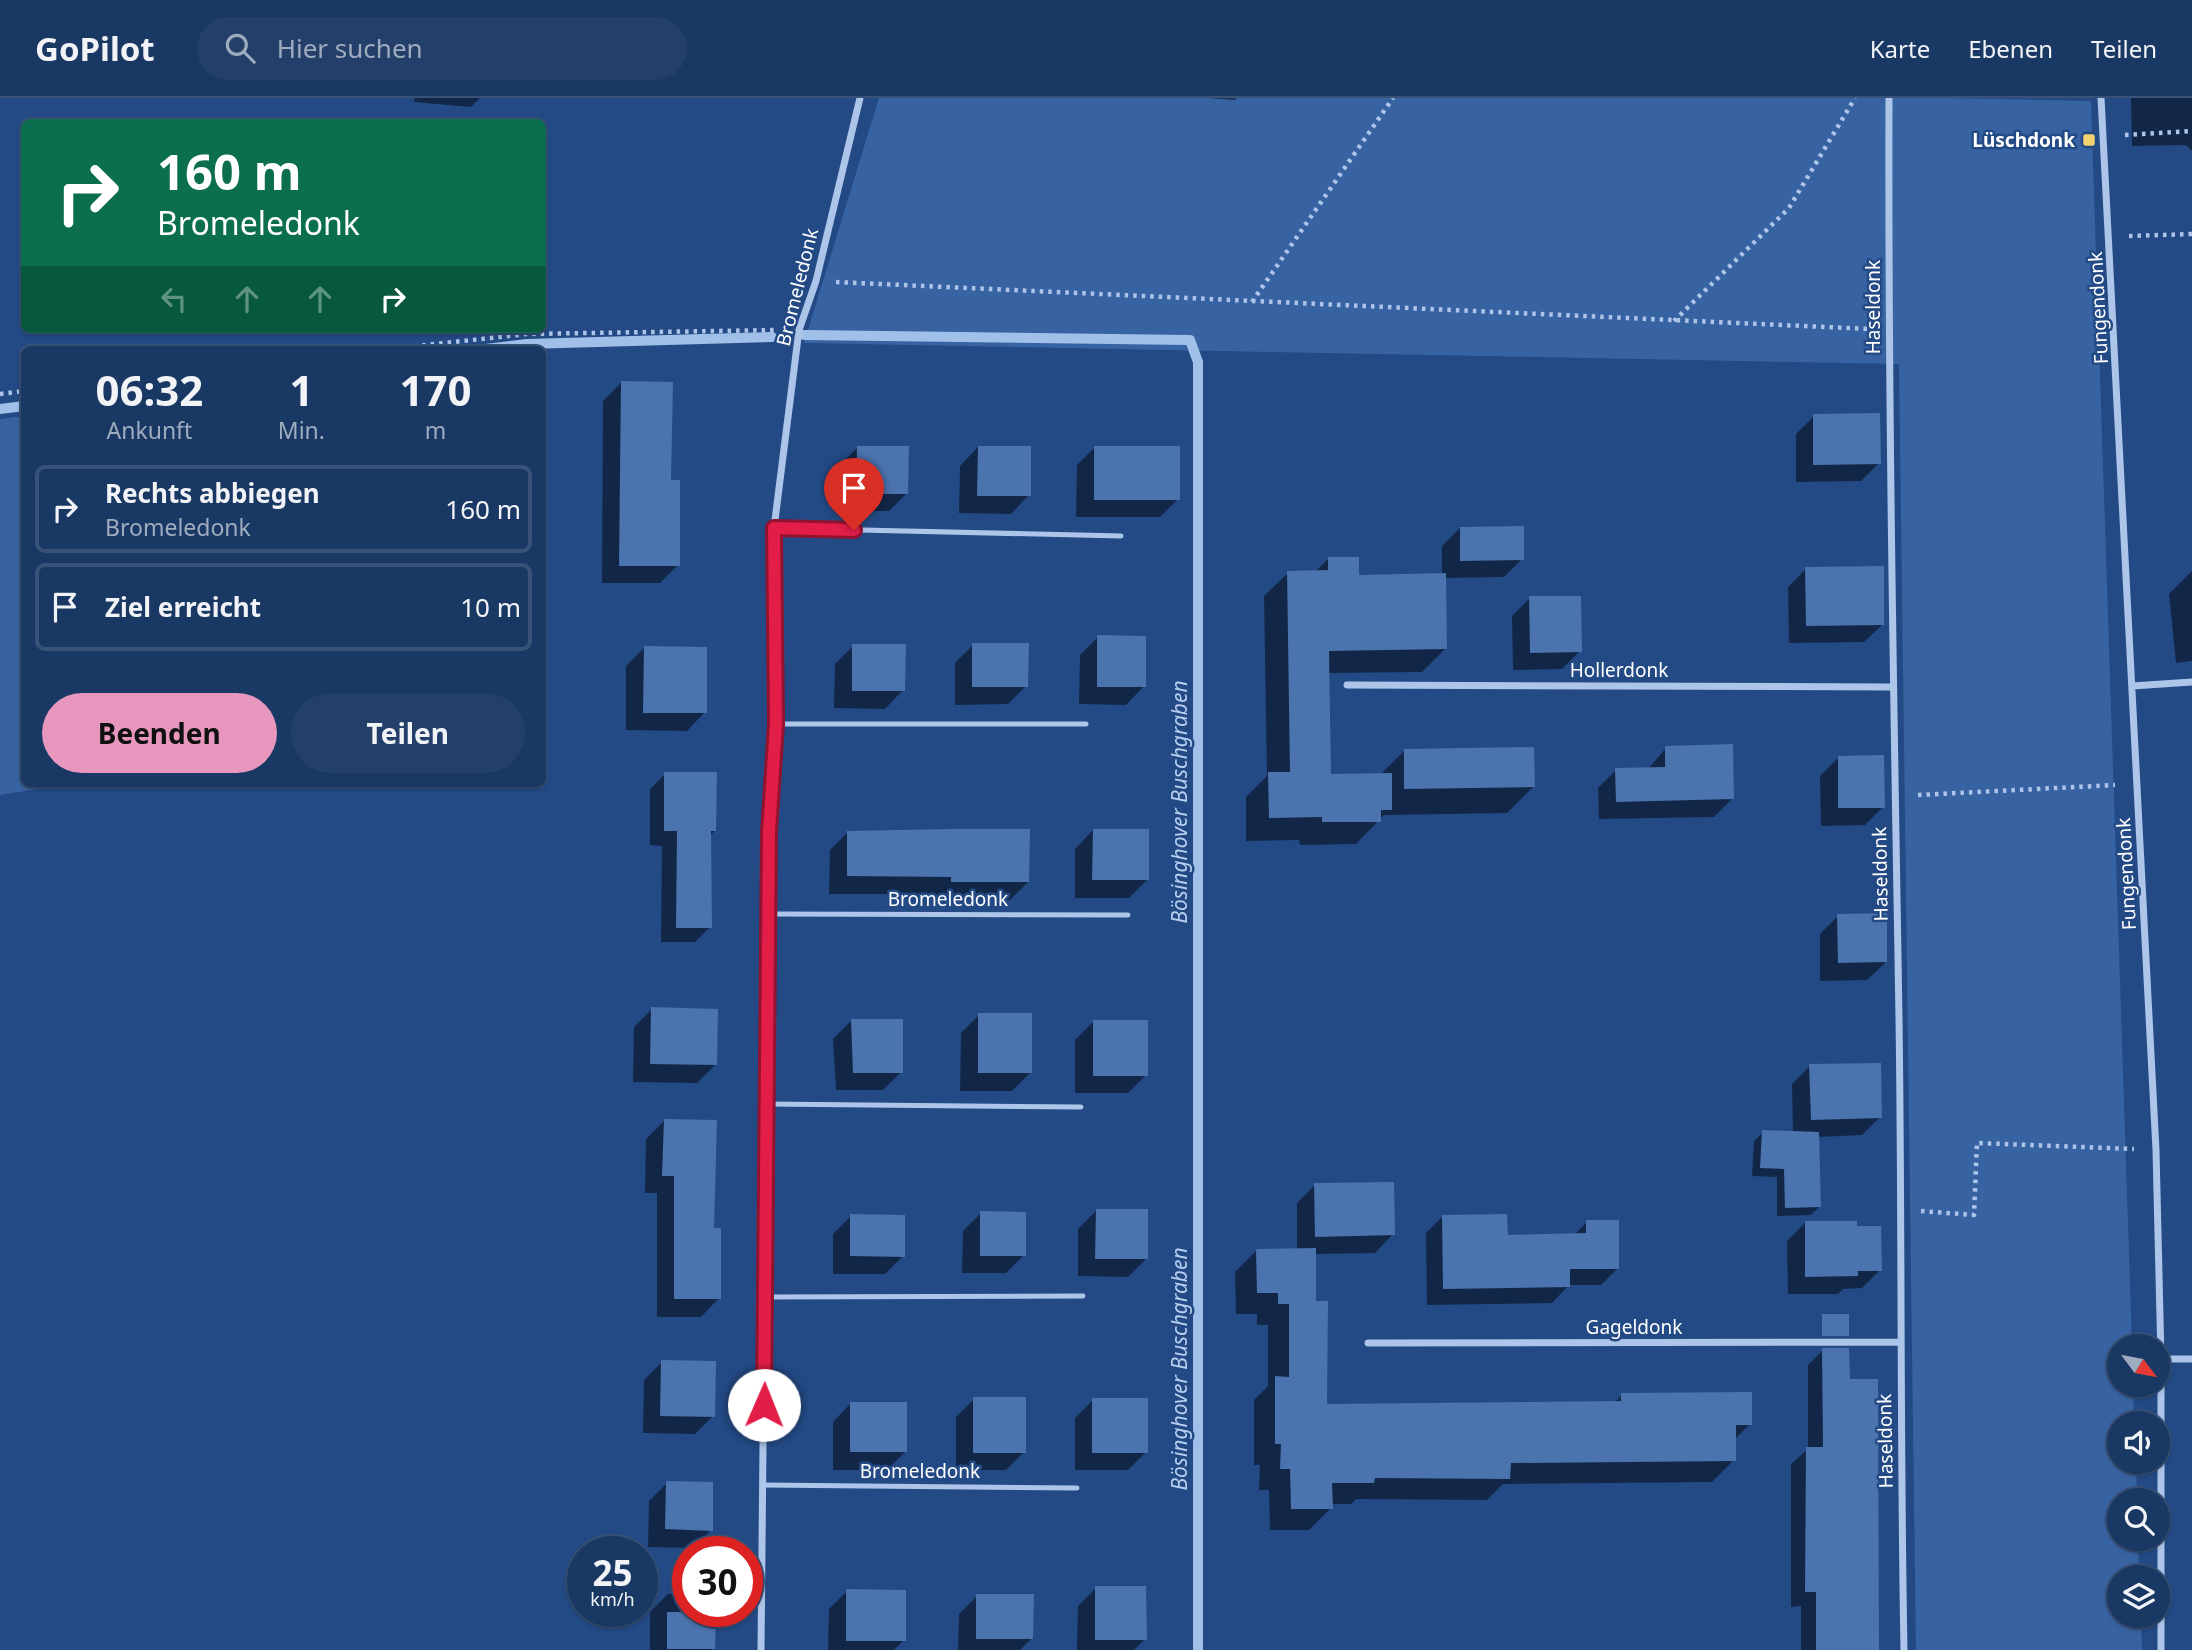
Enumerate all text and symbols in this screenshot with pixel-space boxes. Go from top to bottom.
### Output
search box [197,17,687,80]
text: GoPilot [35,26,155,71]
icon: search [221,29,259,67]
text: Hier suchen [277,30,423,66]
text: Karte [1870,32,1930,65]
text: Ebenen [1968,32,2053,65]
text: Teilen [2091,32,2157,65]
place label: Lüschdonk [1972,127,2075,153]
marker: Lüschdonk [2081,132,2097,148]
text: 160 m [157,138,302,204]
icon: right [42,147,133,238]
text: Bromeledonk [157,201,360,244]
street label: Bromeledonk [770,225,824,349]
street label: Fungendonk [2082,251,2114,365]
street label: Haseldonk [1860,260,1886,354]
icon: left [155,280,193,318]
icon: ahead [228,280,266,318]
icon: ahead [301,280,339,318]
icon: right [374,280,412,318]
text: 06:32 [95,361,203,418]
text: 1 [289,361,313,418]
text: 170 [399,361,472,418]
text: Ankunft [106,414,192,446]
text: Min. [278,414,325,446]
text: m [425,414,446,446]
pin [824,458,884,530]
icon: arrive [835,469,873,507]
text: Rechts abbiegen [105,475,320,511]
icon: right [46,490,84,528]
text: 160 m [445,491,521,527]
text: Bromeledonk [105,511,251,543]
icon: arrive [46,588,84,626]
text: Ziel erreicht [105,589,261,625]
text: 10 m [460,589,521,625]
street label: Hollerdonk [1570,657,1668,683]
water label: Bösinghover Buschgraben [1165,680,1193,924]
button: Beenden [42,693,277,773]
button: Teilen [291,693,525,773]
street label: Fungendonk [2110,817,2142,931]
street label: Haseldonk [1866,827,1894,921]
street label: Bromeledonk [888,886,1008,912]
water label: Bösinghover Buschgraben [1165,1247,1193,1491]
street label: Gageldonk [1586,1314,1682,1340]
north arrow [2107,1334,2170,1396]
map controls [2107,1334,2170,1628]
position arrow [727,1368,801,1442]
street label: Haseldonk [1871,1394,1899,1488]
button: sound [2107,1411,2170,1474]
street label: Bromeledonk [860,1458,980,1484]
button: search [2107,1488,2170,1551]
speed limit sign: 30 [672,1536,763,1627]
text: 25 [592,1549,633,1596]
button: layers [2107,1565,2170,1628]
text: km/h [590,1587,635,1611]

